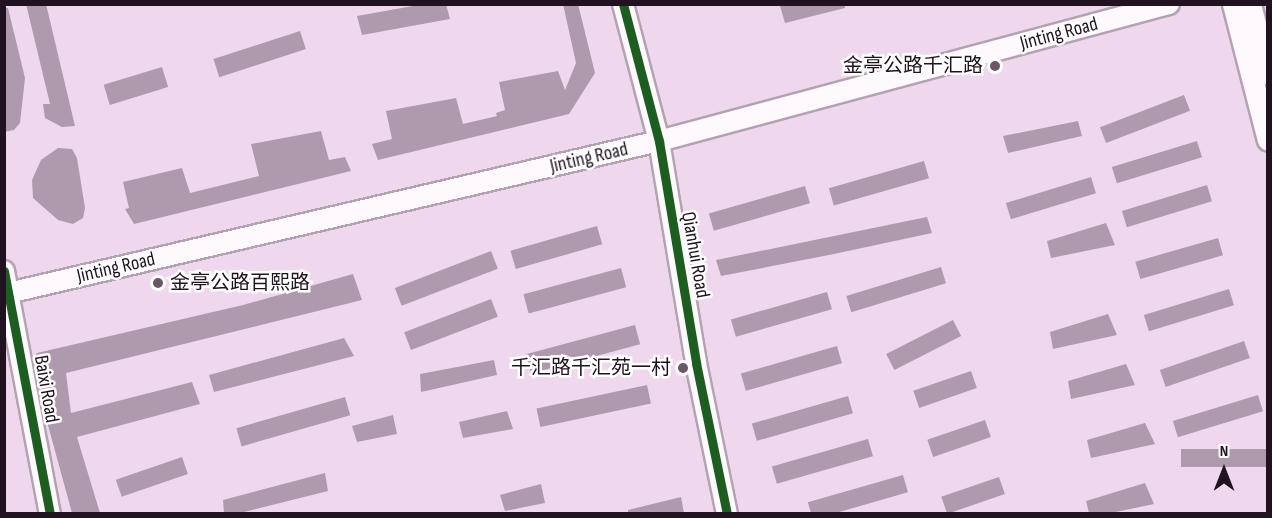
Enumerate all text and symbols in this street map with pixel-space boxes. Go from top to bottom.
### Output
street label: Jinting Road [1018,12,1100,56]
place label: 金亭公路千汇路 [843,54,983,78]
marker: 金亭公路千汇路 [988,59,1002,73]
street label: Jinting Road [548,137,630,179]
street label: Qianhui Road [676,210,714,300]
street label: Jinting Road [75,247,157,289]
place label: 金亭公路百熙路 [170,271,310,295]
marker: 金亭公路百熙路 [151,276,165,290]
street label: Baixi Road [28,353,64,425]
place label: 千汇路千汇苑一村 [511,356,671,380]
marker: 千汇路千汇苑一村 [676,361,690,375]
north arrow [1194,440,1254,500]
text: N [1220,442,1228,461]

